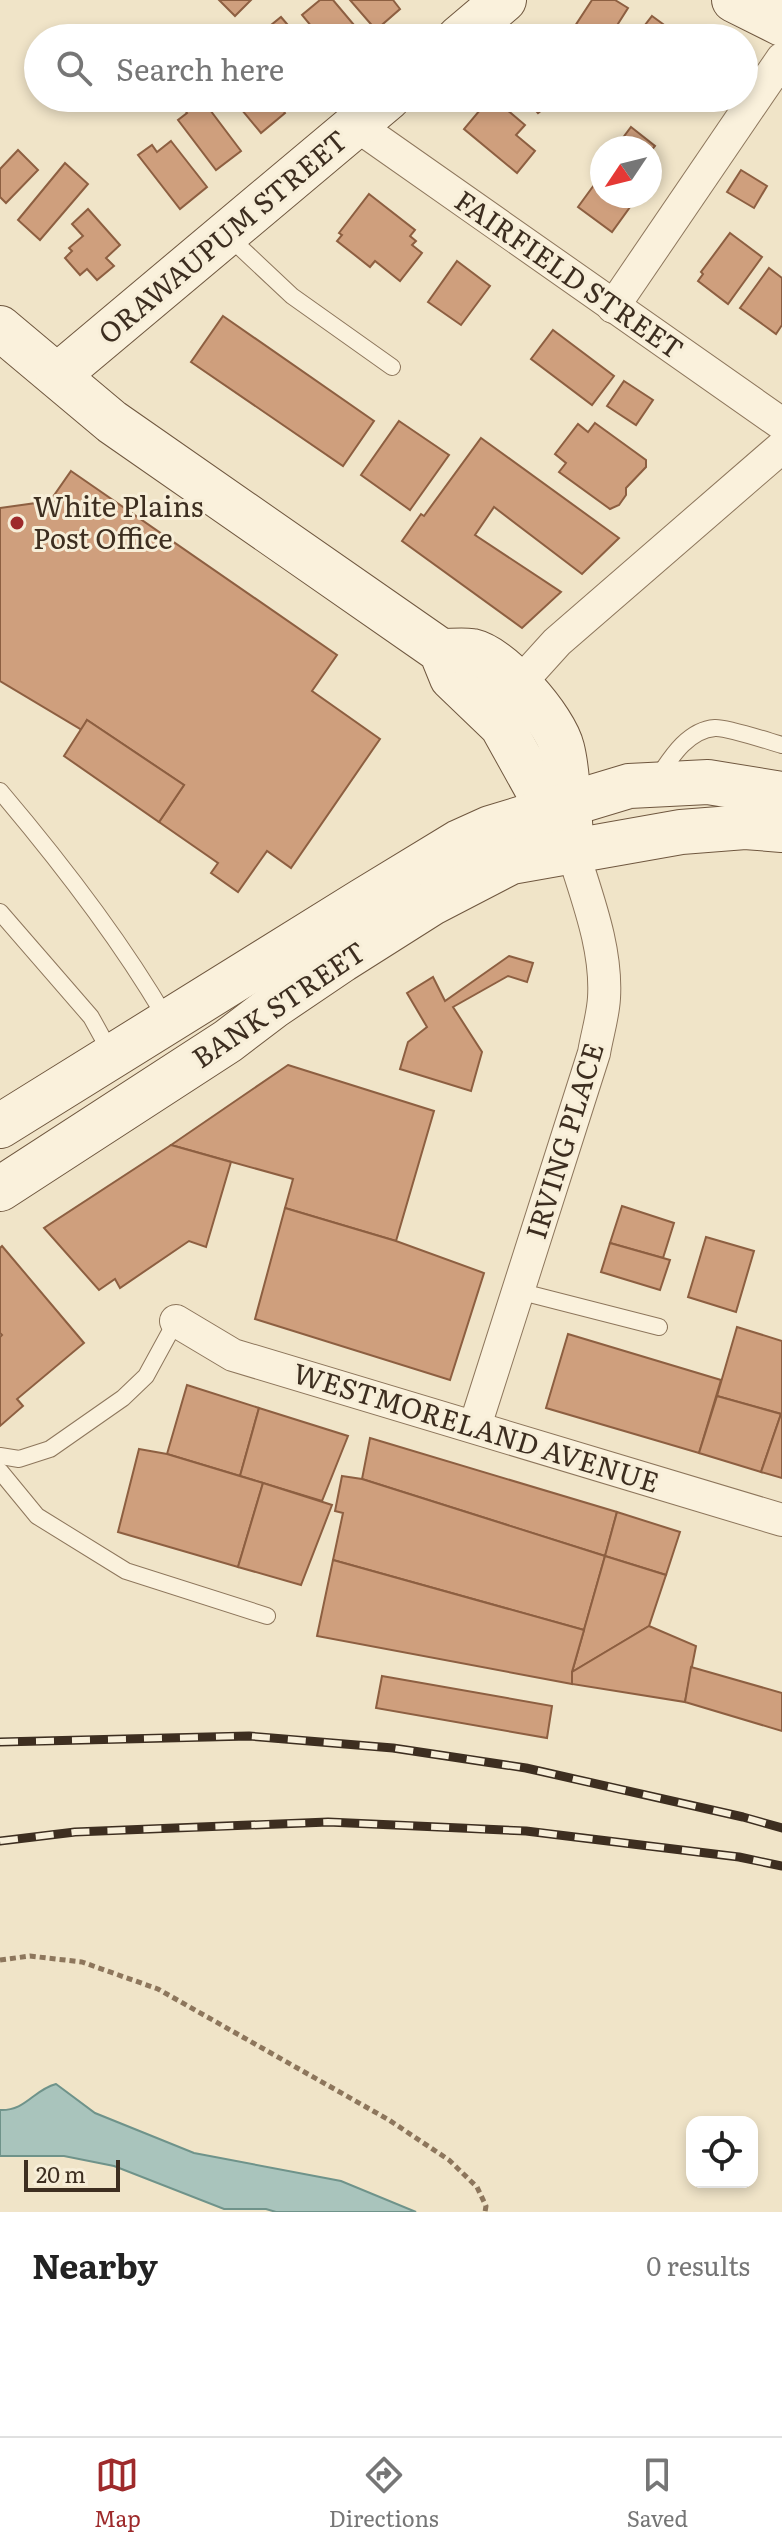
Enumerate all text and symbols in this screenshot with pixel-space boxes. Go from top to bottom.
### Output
search box [24,24,758,112]
icon: search [52,46,96,90]
text: Search here [116,46,284,90]
street label: ORAWAUPUM STREET [88,118,356,353]
north arrow [590,136,662,208]
street label: FAIRFIELD STREET [447,178,693,368]
place label: White Plains Post Office [33,484,204,558]
marker: White Plains Post Office [8,514,26,532]
street label: BANK STREET [183,930,373,1077]
street label: IRVING PLACE [513,1037,613,1244]
street label: WESTMORELAND AVENUE [288,1350,665,1502]
map controls [686,2116,758,2188]
button: locate [686,2116,758,2188]
scale bar [24,2156,120,2192]
text: 20 m [36,2157,86,2190]
text: Nearby [32,2239,158,2289]
text: 0 results [646,2245,750,2284]
tab: Map [94,2453,141,2534]
tab: Directions [329,2453,439,2534]
tab: Saved [627,2453,688,2534]

